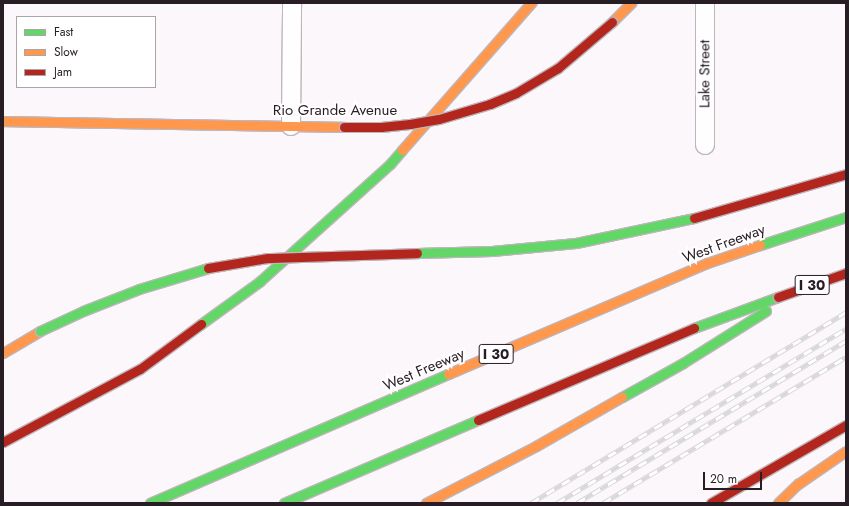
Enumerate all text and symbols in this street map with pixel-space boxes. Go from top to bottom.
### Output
legend [16,16,156,88]
text: Fast [54,23,73,41]
street label: Lake Street [696,40,714,108]
text: Slow [54,43,78,61]
text: Jam [54,63,72,81]
street label: Rio Grande Avenue [273,102,397,120]
street label: West Freeway [680,221,768,267]
road number: I 30 [794,273,830,297]
road number: I 30 [478,342,514,366]
street label: West Freeway [381,345,467,395]
scale bar [705,464,764,490]
text: 20 m [710,470,737,488]

